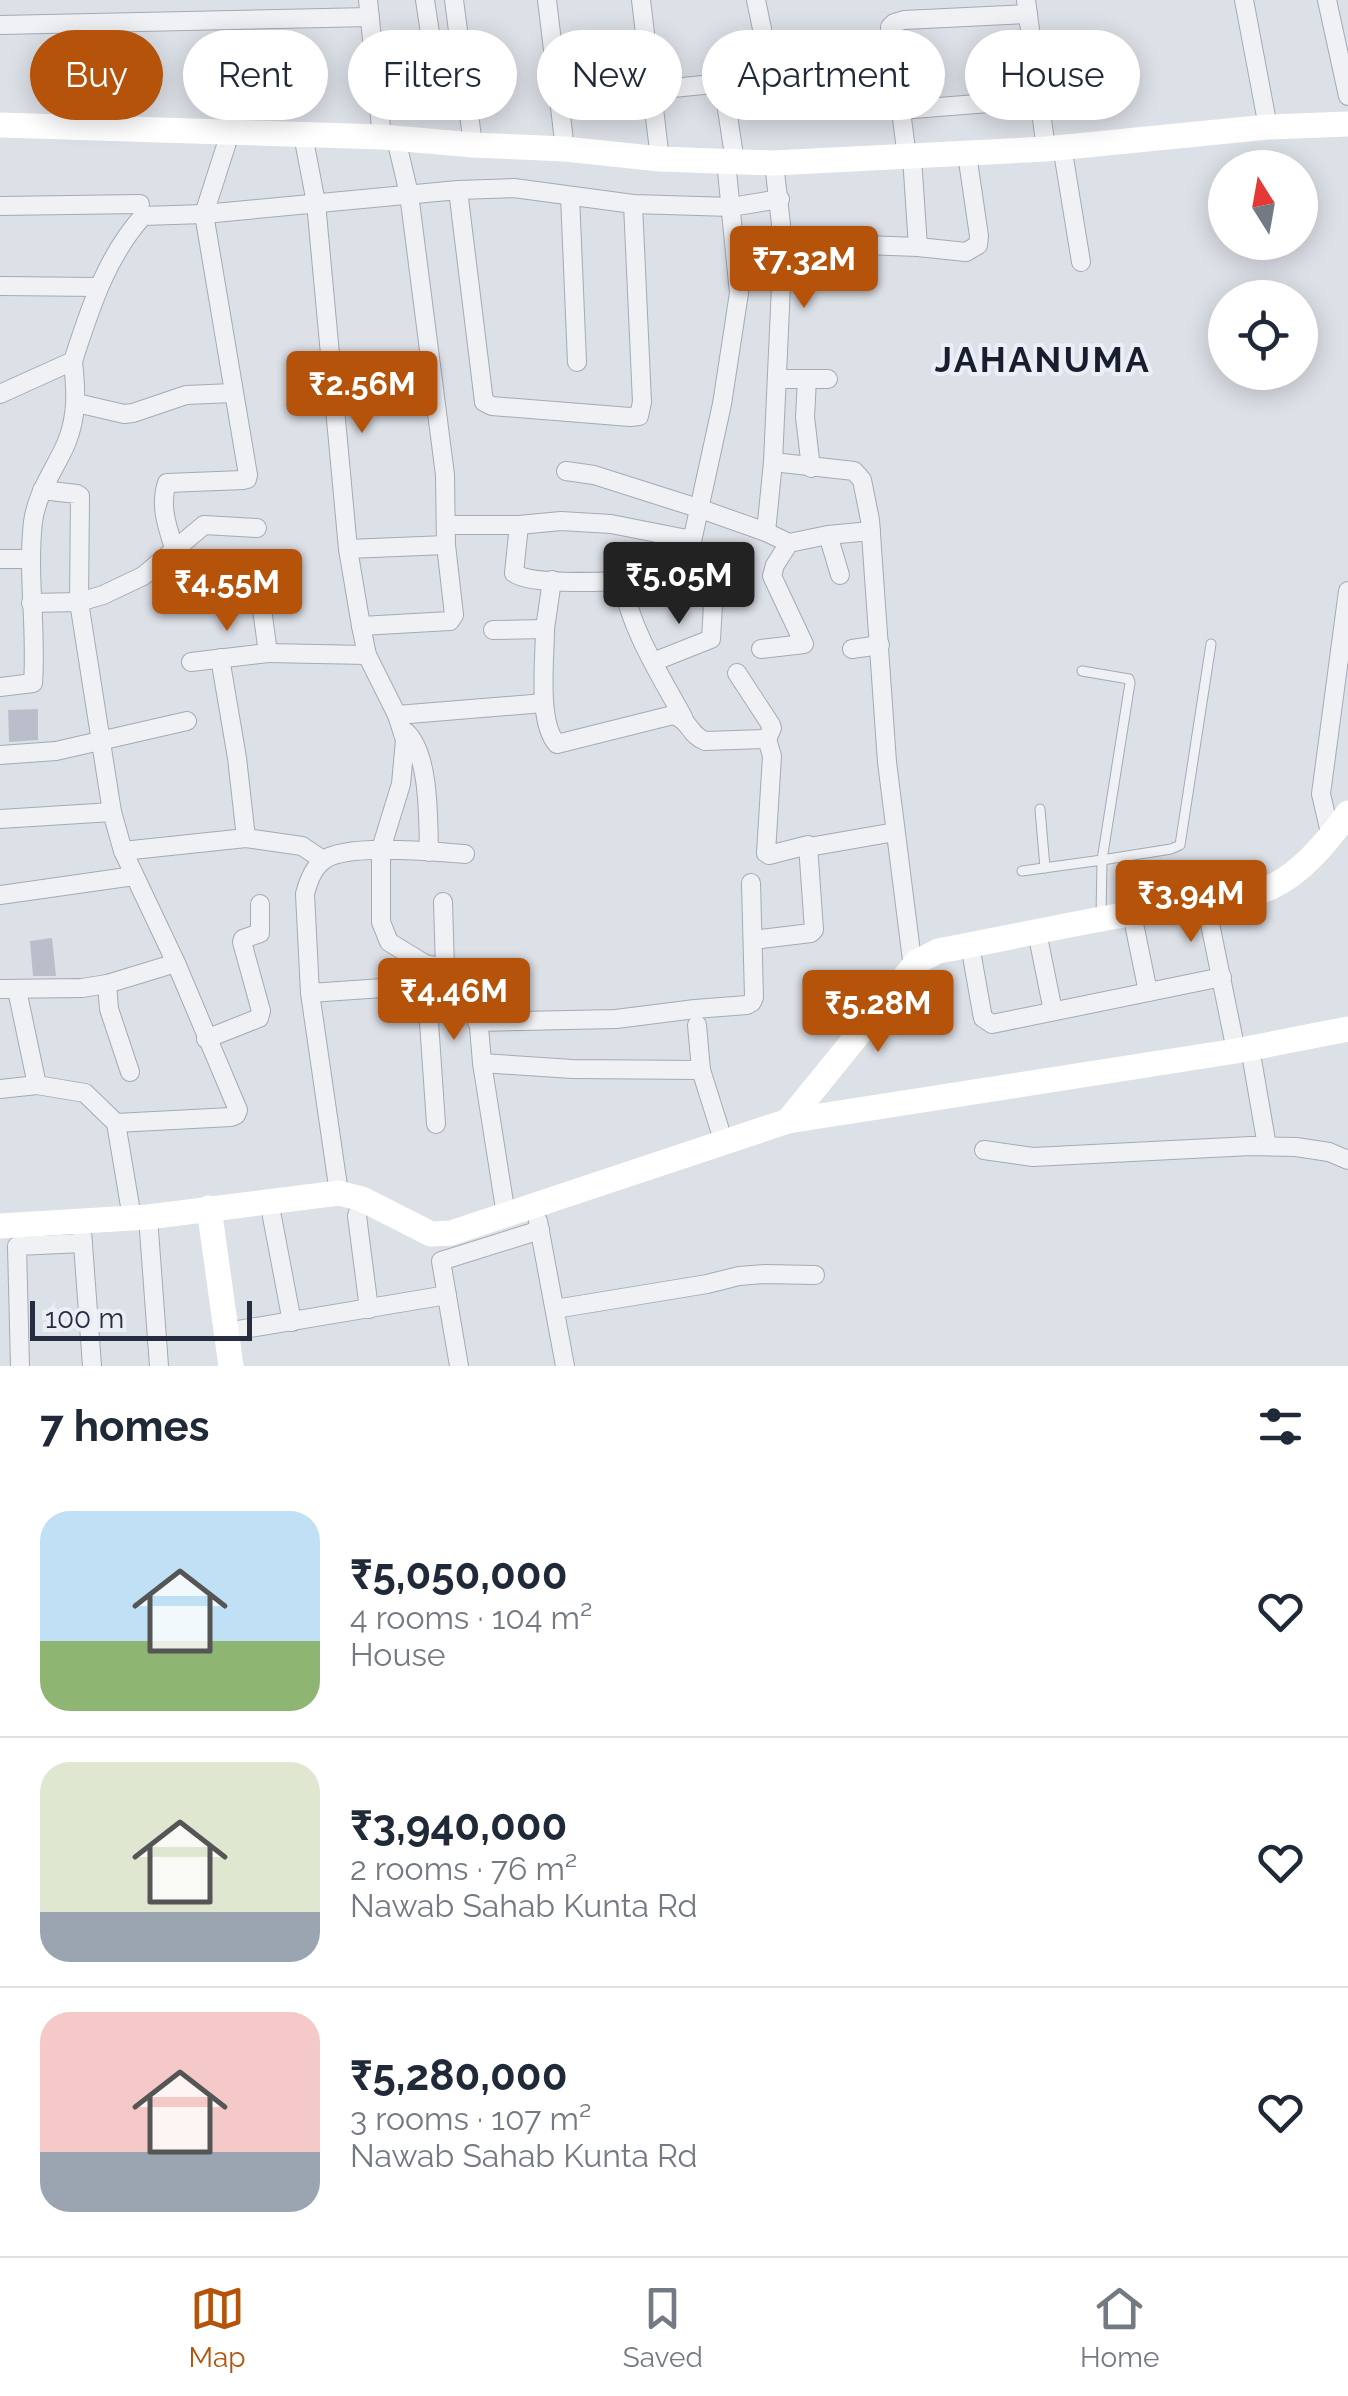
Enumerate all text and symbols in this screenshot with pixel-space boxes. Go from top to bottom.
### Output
chip: Buy [30,30,163,120]
chip: Rent [183,30,328,120]
chip: Filters [348,30,517,120]
chip: New [537,30,682,120]
chip: Apartment [702,30,945,120]
chip: House [965,30,1140,120]
north arrow [1208,150,1318,260]
map controls [1208,150,1318,390]
pin: ₹7.32M [723,226,885,311]
text: ₹7.32M [752,240,856,277]
button: locate [1208,280,1318,390]
district label: JAHANUMA [935,339,1151,380]
pin: ₹2.56M [281,351,443,436]
text: ₹2.56M [308,365,416,402]
pin: ₹5.05M [598,542,760,627]
pin: ₹4.55M [146,549,308,634]
text: ₹5.05M [625,556,733,593]
text: ₹4.55M [174,563,280,600]
pin: ₹3.94M [1110,860,1272,945]
text: ₹3.94M [1138,874,1244,911]
pin: ₹4.46M [373,958,535,1043]
pin: ₹5.28M [797,970,959,1055]
text: ₹4.46M [400,972,508,1009]
text: ₹5.28M [824,984,932,1021]
scale bar [30,1296,252,1340]
text: 100 m [45,1302,124,1335]
icon: filters [1253,1399,1308,1454]
text: 7 homes [40,1402,209,1451]
text: ₹5,050,000 [350,1550,567,1599]
icon: home [120,1551,240,1671]
icon: heart [1253,1584,1308,1639]
text: 4 rooms · 104 m² [350,1599,592,1636]
text: House [350,1636,446,1673]
text: ₹3,940,000 [350,1801,567,1850]
icon: home [120,1802,240,1922]
icon: heart [1253,1835,1308,1890]
text: 2 rooms · 76 m² [350,1850,577,1887]
text: Nawab Sahab Kunta Rd [350,1887,697,1924]
text: ₹5,280,000 [350,2051,567,2100]
icon: home [120,2052,240,2172]
icon: heart [1253,2085,1308,2140]
text: 3 rooms · 107 m² [350,2100,591,2137]
text: Nawab Sahab Kunta Rd [350,2137,697,2174]
tab: Map [189,2281,246,2374]
tab: Saved [623,2281,703,2374]
tab: Home [1080,2281,1159,2374]

